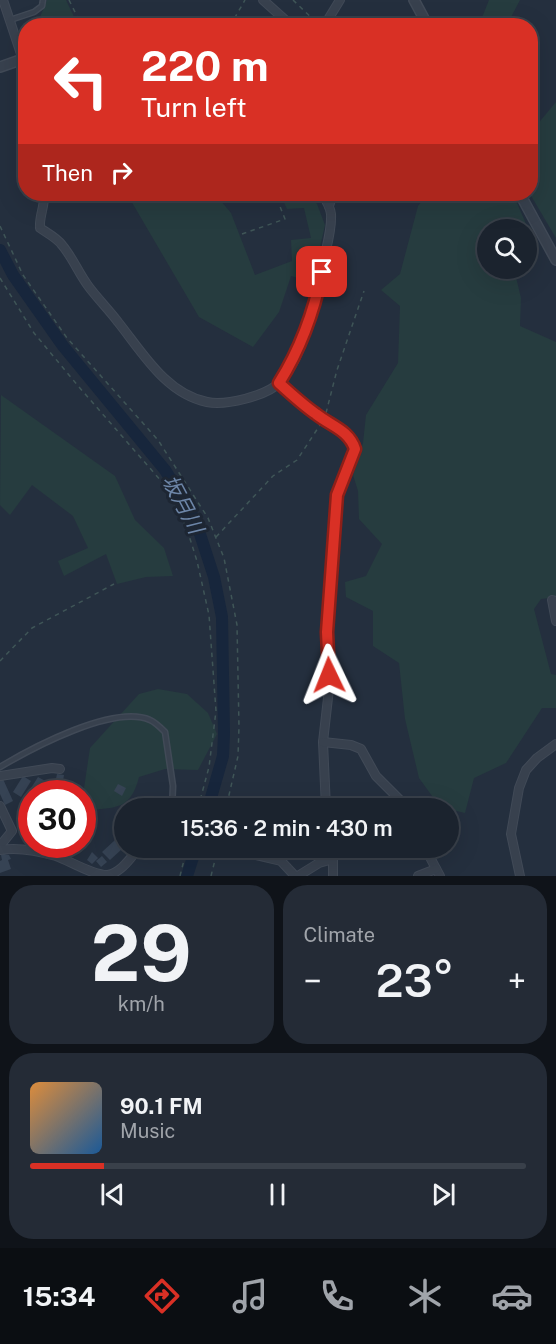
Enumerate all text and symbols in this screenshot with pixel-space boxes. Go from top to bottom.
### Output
text: 220 m [141,41,269,90]
icon: left [42,42,120,120]
text: Turn left [141,91,247,123]
icon: right [105,156,138,189]
text: Then [42,160,93,186]
map controls [477,219,537,279]
button: search [477,219,537,279]
pin [296,246,347,297]
icon: arrive [305,255,338,288]
water label: 坂月川 [157,470,210,539]
position arrow [297,643,361,707]
speed limit sign: 30 [18,780,96,858]
text: 15:36 · 2 min · 430 m [180,815,393,841]
text: 29 [91,907,192,999]
text: Climate [304,923,375,947]
text: 23° [376,954,454,1007]
text: − [304,962,322,1000]
text: + [508,962,526,1000]
text: km/h [118,992,165,1016]
text: 90.1 FM [120,1093,203,1119]
text: Music [120,1119,175,1143]
icon: previous [96,1178,129,1211]
icon: pause [261,1178,294,1211]
icon: next [427,1178,460,1211]
icon: directions [141,1275,183,1317]
icon: music [229,1275,271,1317]
icon: phone [316,1275,358,1317]
icon: climate [404,1275,446,1317]
icon: car [491,1275,533,1317]
text: 15:34 [23,1280,95,1312]

